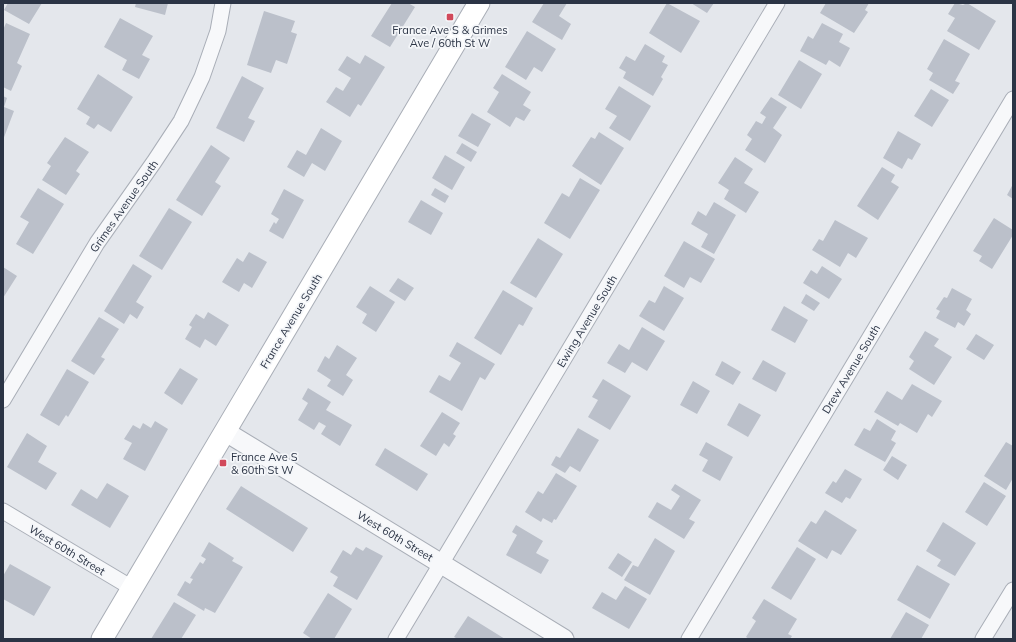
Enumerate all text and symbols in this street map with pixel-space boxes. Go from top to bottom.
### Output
marker: France Ave S & Grimes Ave / 60th St W [445,12,455,22]
place label: France Ave S & Grimes Ave / 60th St W [392,23,508,50]
street label: Grimes Avenue South [87,157,161,255]
street label: France Avenue South [257,271,325,371]
street label: Ewing Avenue South [554,272,620,370]
street label: Drew Avenue South [819,322,883,416]
place label: France Ave S & 60th St W [231,450,298,477]
marker: France Ave S & 60th St W [218,458,228,468]
street label: West 60th Street [354,508,436,564]
street label: West 60th Street [26,522,108,578]

